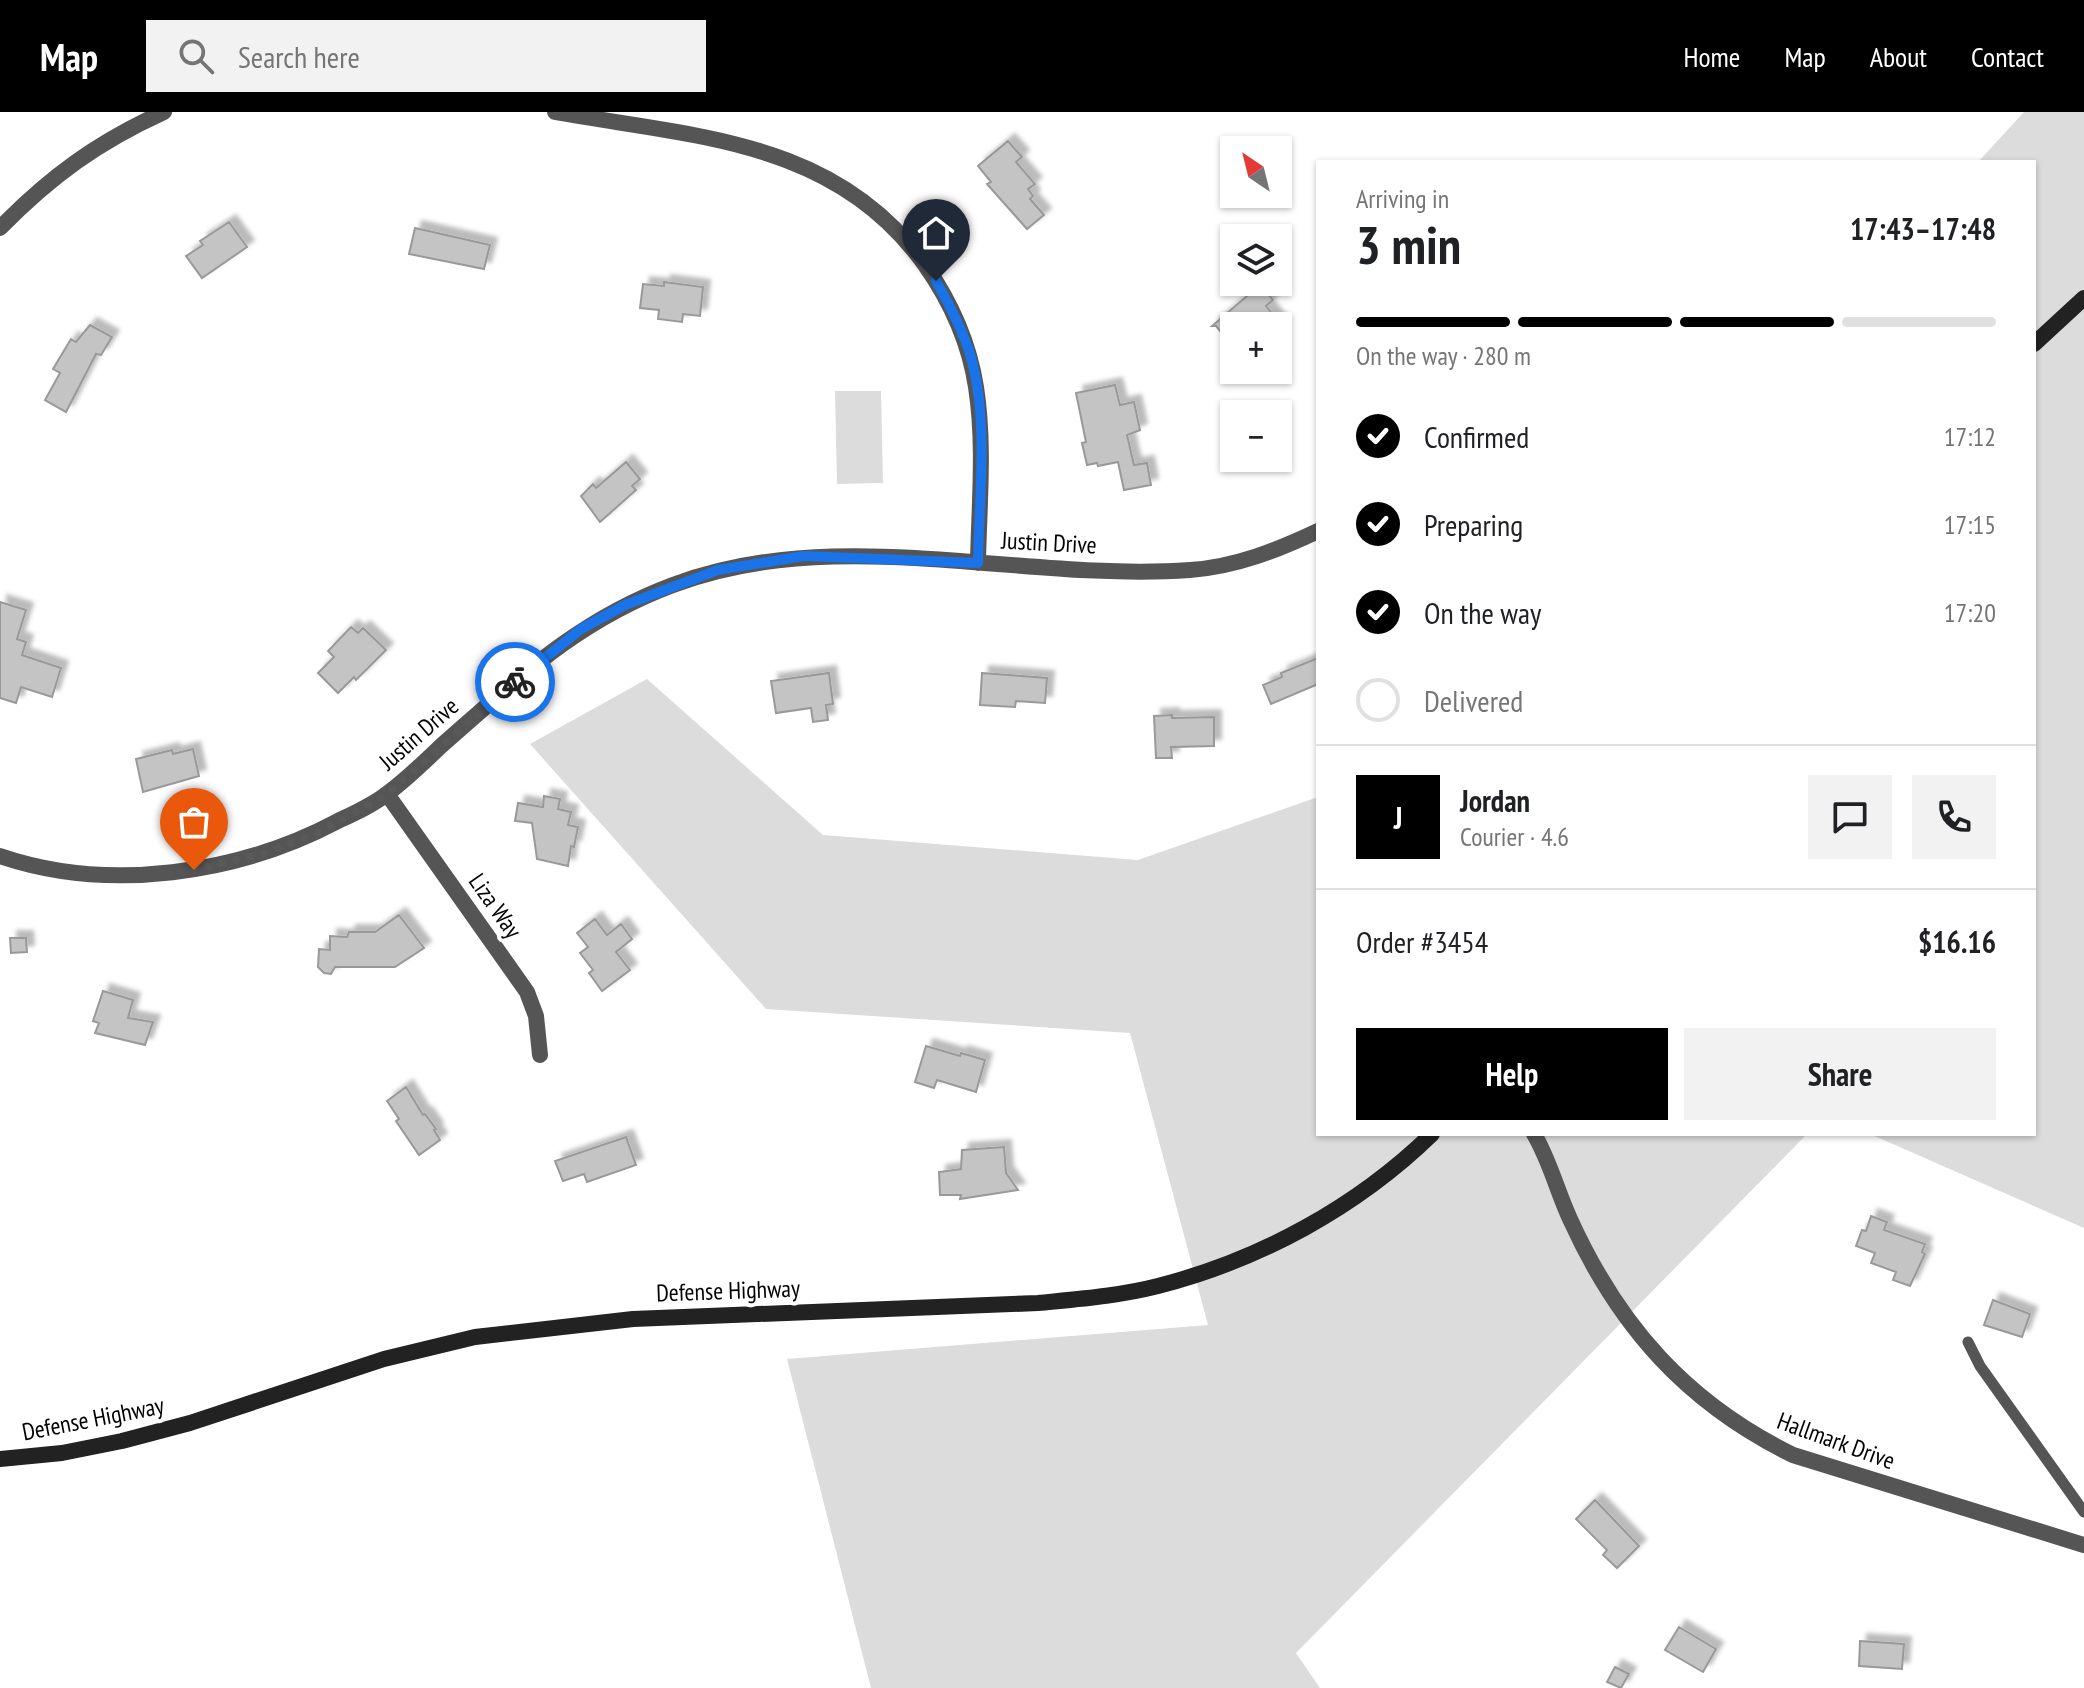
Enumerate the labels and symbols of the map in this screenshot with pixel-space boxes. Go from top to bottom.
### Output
north arrow [1220,136,1292,208]
pin [902,199,970,281]
street label: Justin Drive [1000,524,1097,560]
courier [475,642,555,722]
street label: Justin Drive [372,691,465,777]
pin [160,788,228,870]
street label: Liza Way [462,867,529,944]
street label: Defense Highway [656,1272,800,1309]
street label: Defense Highway [19,1390,166,1447]
street label: Hallmark Drive [1773,1405,1899,1476]

